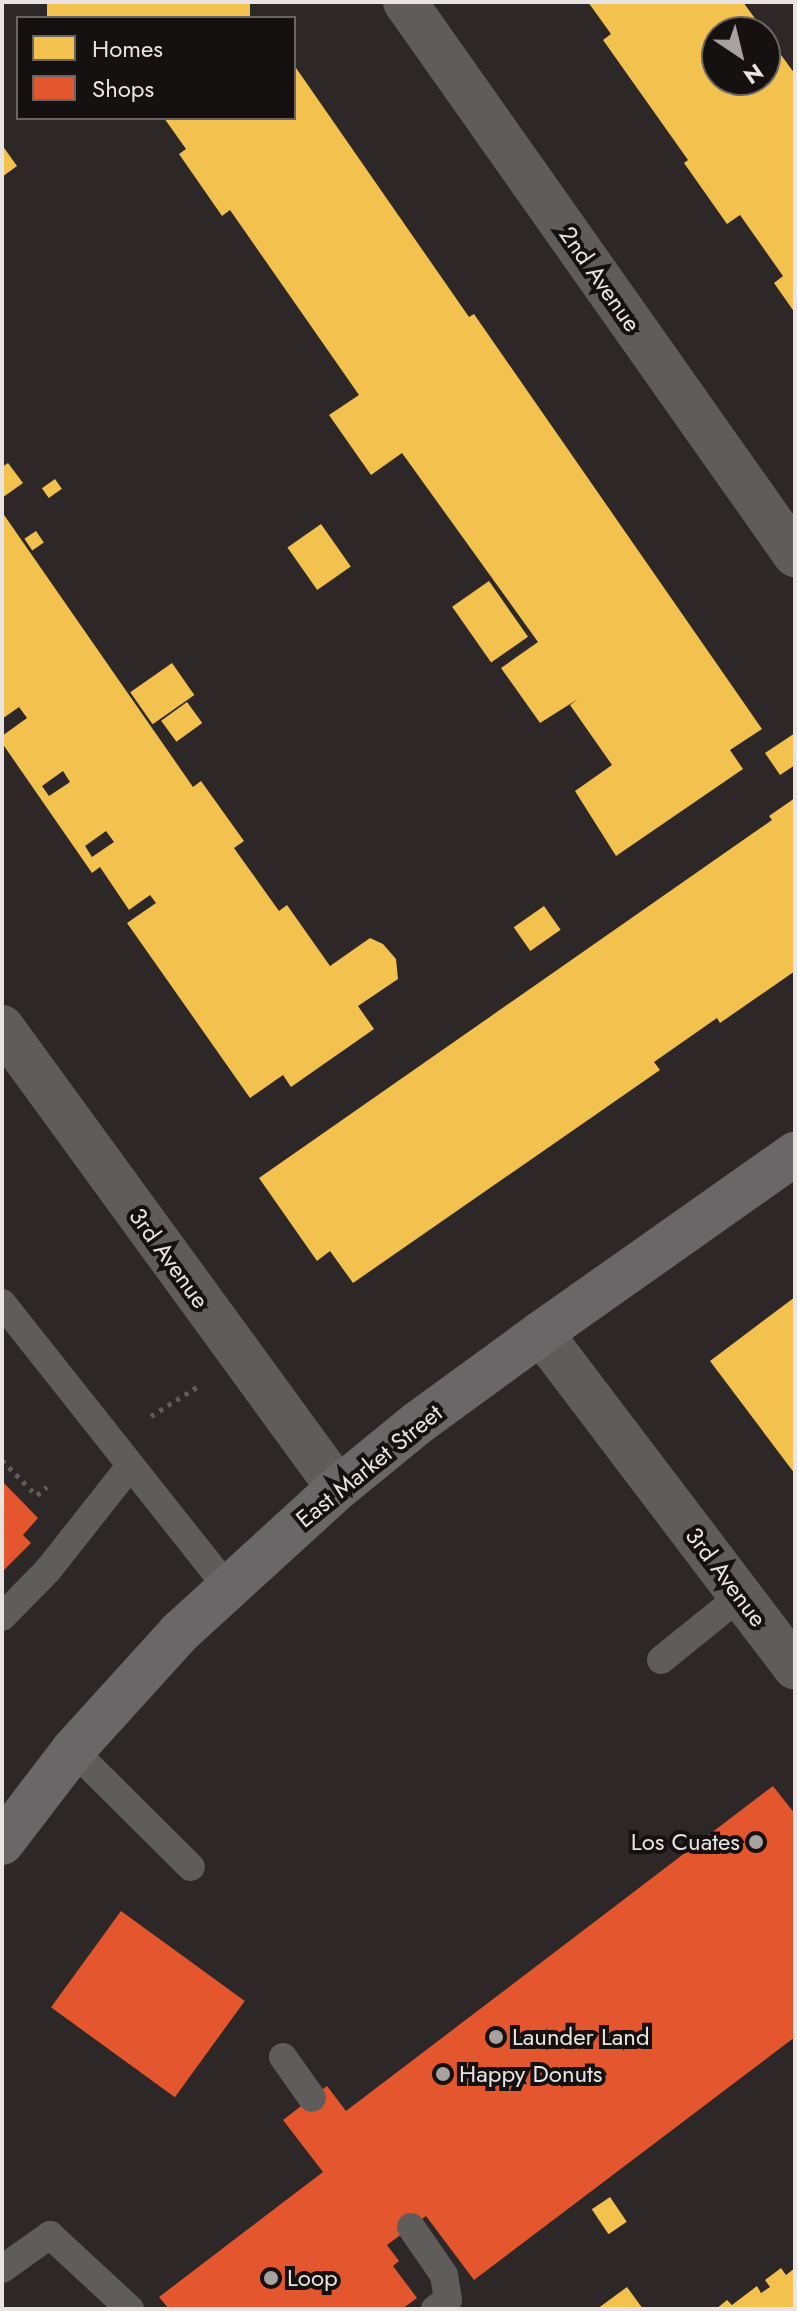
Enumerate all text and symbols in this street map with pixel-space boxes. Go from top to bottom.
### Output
legend [16,16,296,120]
north arrow [701,16,781,96]
text: Homes [92,31,163,66]
text: N [737,56,770,92]
text: Shops [92,71,154,106]
street label: 2nd Avenue [553,221,647,337]
street label: 3rd Avenue [123,1202,215,1314]
street label: East Market Street [290,1398,448,1534]
street label: 3rd Avenue [679,1522,773,1632]
place label: Los Cuates [631,1828,740,1856]
marker: Los Cuates [747,1833,765,1851]
place label: Launder Land [512,2023,650,2051]
marker: Launder Land [487,2028,505,2046]
place label: Happy Donuts [459,2060,603,2088]
marker: Happy Donuts [434,2065,452,2083]
place label: Loop [287,2264,338,2292]
marker: Loop [262,2269,280,2287]

